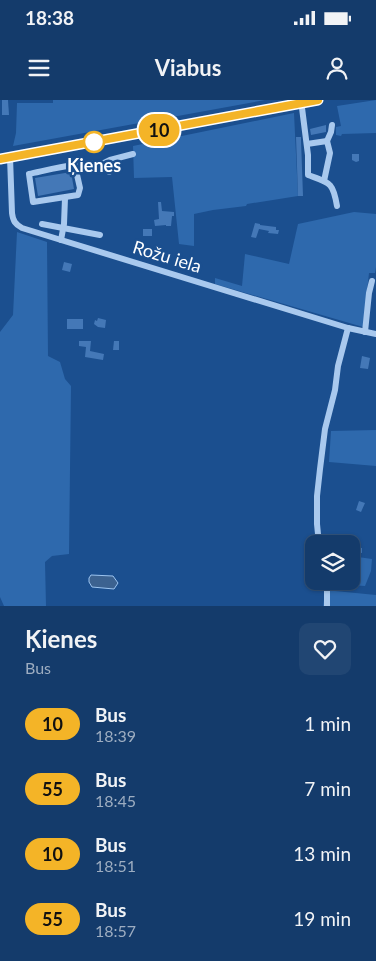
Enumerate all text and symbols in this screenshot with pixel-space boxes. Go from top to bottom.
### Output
text: 18:38 [25,6,74,29]
icon: menu [25,54,53,82]
text: Viabus [155,54,221,81]
icon: person [323,54,351,82]
line badge: 10 [136,114,182,146]
text: 10 [149,119,169,141]
marker: Ķienes [83,131,105,153]
place label: Ķienes [67,154,121,176]
street label: Rožu iela [130,235,204,277]
map controls [305,535,360,590]
button: layers [305,535,360,590]
button: heart [299,623,351,675]
text: Ķienes [25,624,97,653]
text: Bus [25,658,51,677]
text: Bus [95,703,126,726]
text: 1 min [304,712,351,735]
text: 10 [42,713,63,735]
text: 18:39 [95,726,136,745]
text: Bus [95,768,126,791]
text: 7 min [304,777,351,800]
text: 55 [42,778,63,800]
text: 18:45 [95,791,136,810]
text: Bus [95,833,126,856]
text: 13 min [293,842,351,865]
text: 10 [42,843,63,865]
text: 18:51 [95,856,136,875]
text: Bus [95,898,126,921]
text: 19 min [293,907,351,930]
text: 55 [42,908,63,930]
text: 18:57 [95,921,136,940]

